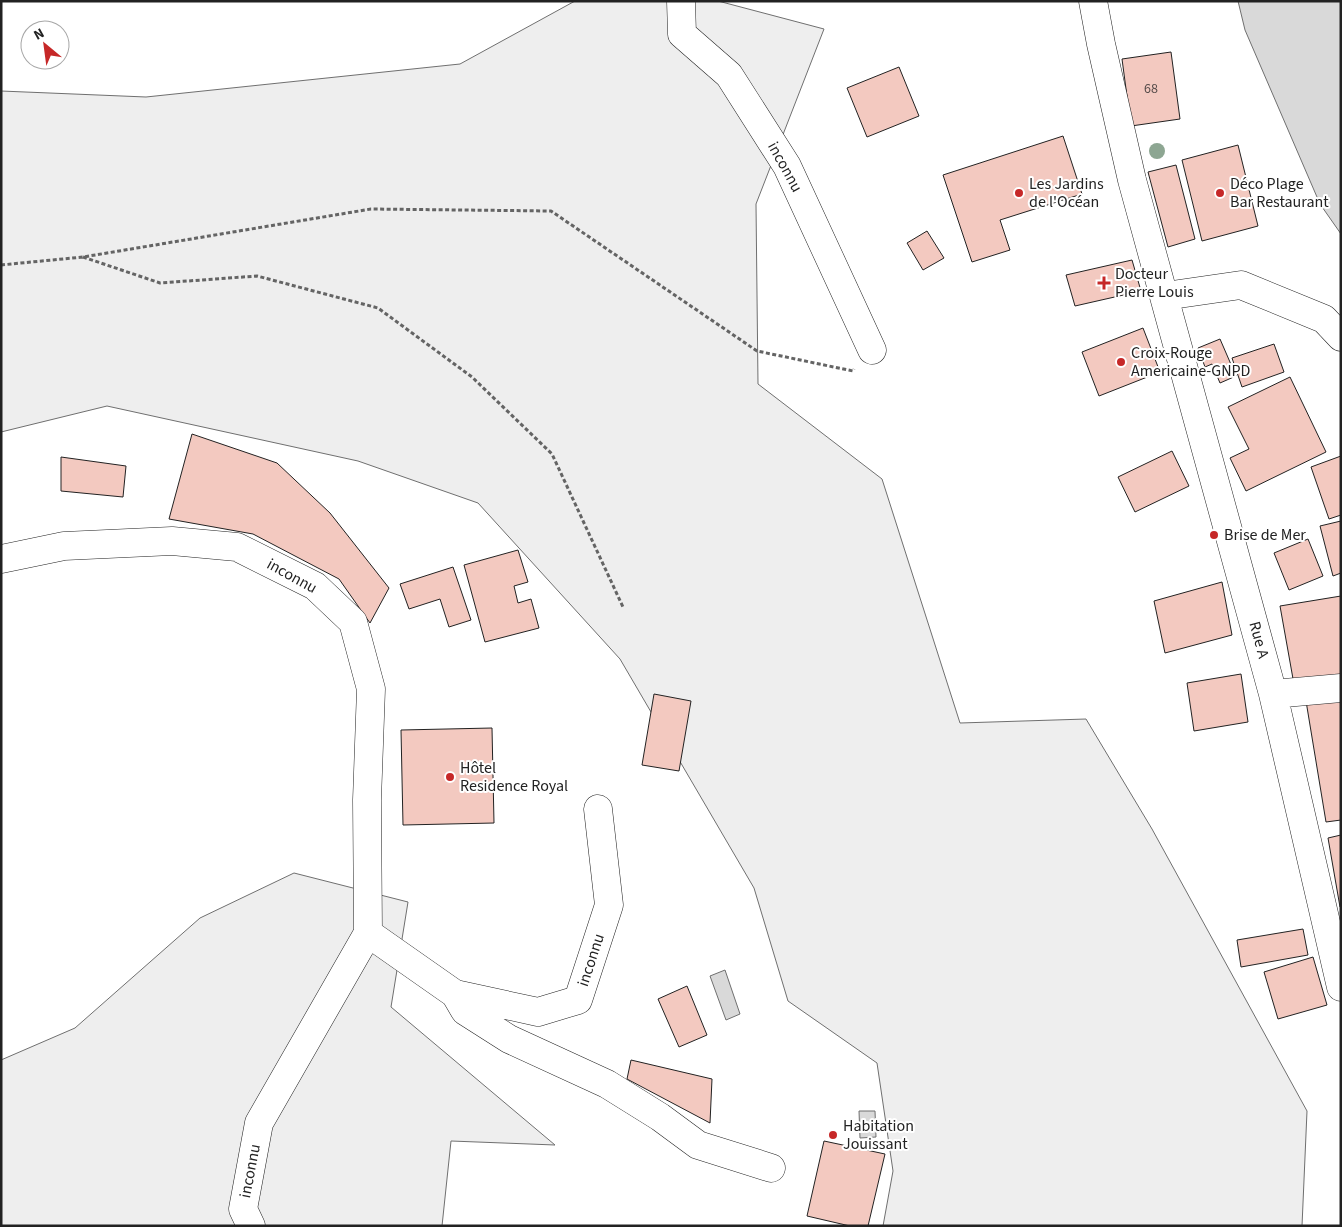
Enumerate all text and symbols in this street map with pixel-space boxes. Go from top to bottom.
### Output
north arrow [20,20,70,70]
text: N [30,24,48,46]
house number: 68 [1144,79,1158,99]
street label: inconnu [762,138,808,196]
place label: Les Jardins de l'Océan [1029,173,1104,213]
place label: Déco Plage Bar Restaurant [1230,173,1329,213]
marker: Les Jardins de l'Océan [1013,187,1025,199]
marker: Déco Plage Bar Restaurant [1214,187,1226,199]
place label: Docteur Pierre Louis [1115,263,1194,303]
marker: Docteur Pierre Louis [1097,276,1111,290]
place label: Croix-Rouge Americaine-GNPD [1131,342,1251,382]
marker: Croix-Rouge Americaine-GNPD [1115,356,1127,368]
place label: Brise de Mer [1224,524,1306,546]
marker: Brise de Mer [1208,529,1220,541]
street label: inconnu [263,553,321,599]
street label: Rue A [1244,619,1275,661]
place label: Hôtel Residence Royal [460,757,568,797]
marker: Hôtel Residence Royal [444,771,456,783]
street label: inconnu [572,931,610,989]
place label: Habitation Jouissant [843,1115,914,1155]
marker: Habitation Jouissant [827,1129,839,1141]
street label: inconnu [234,1142,266,1200]

